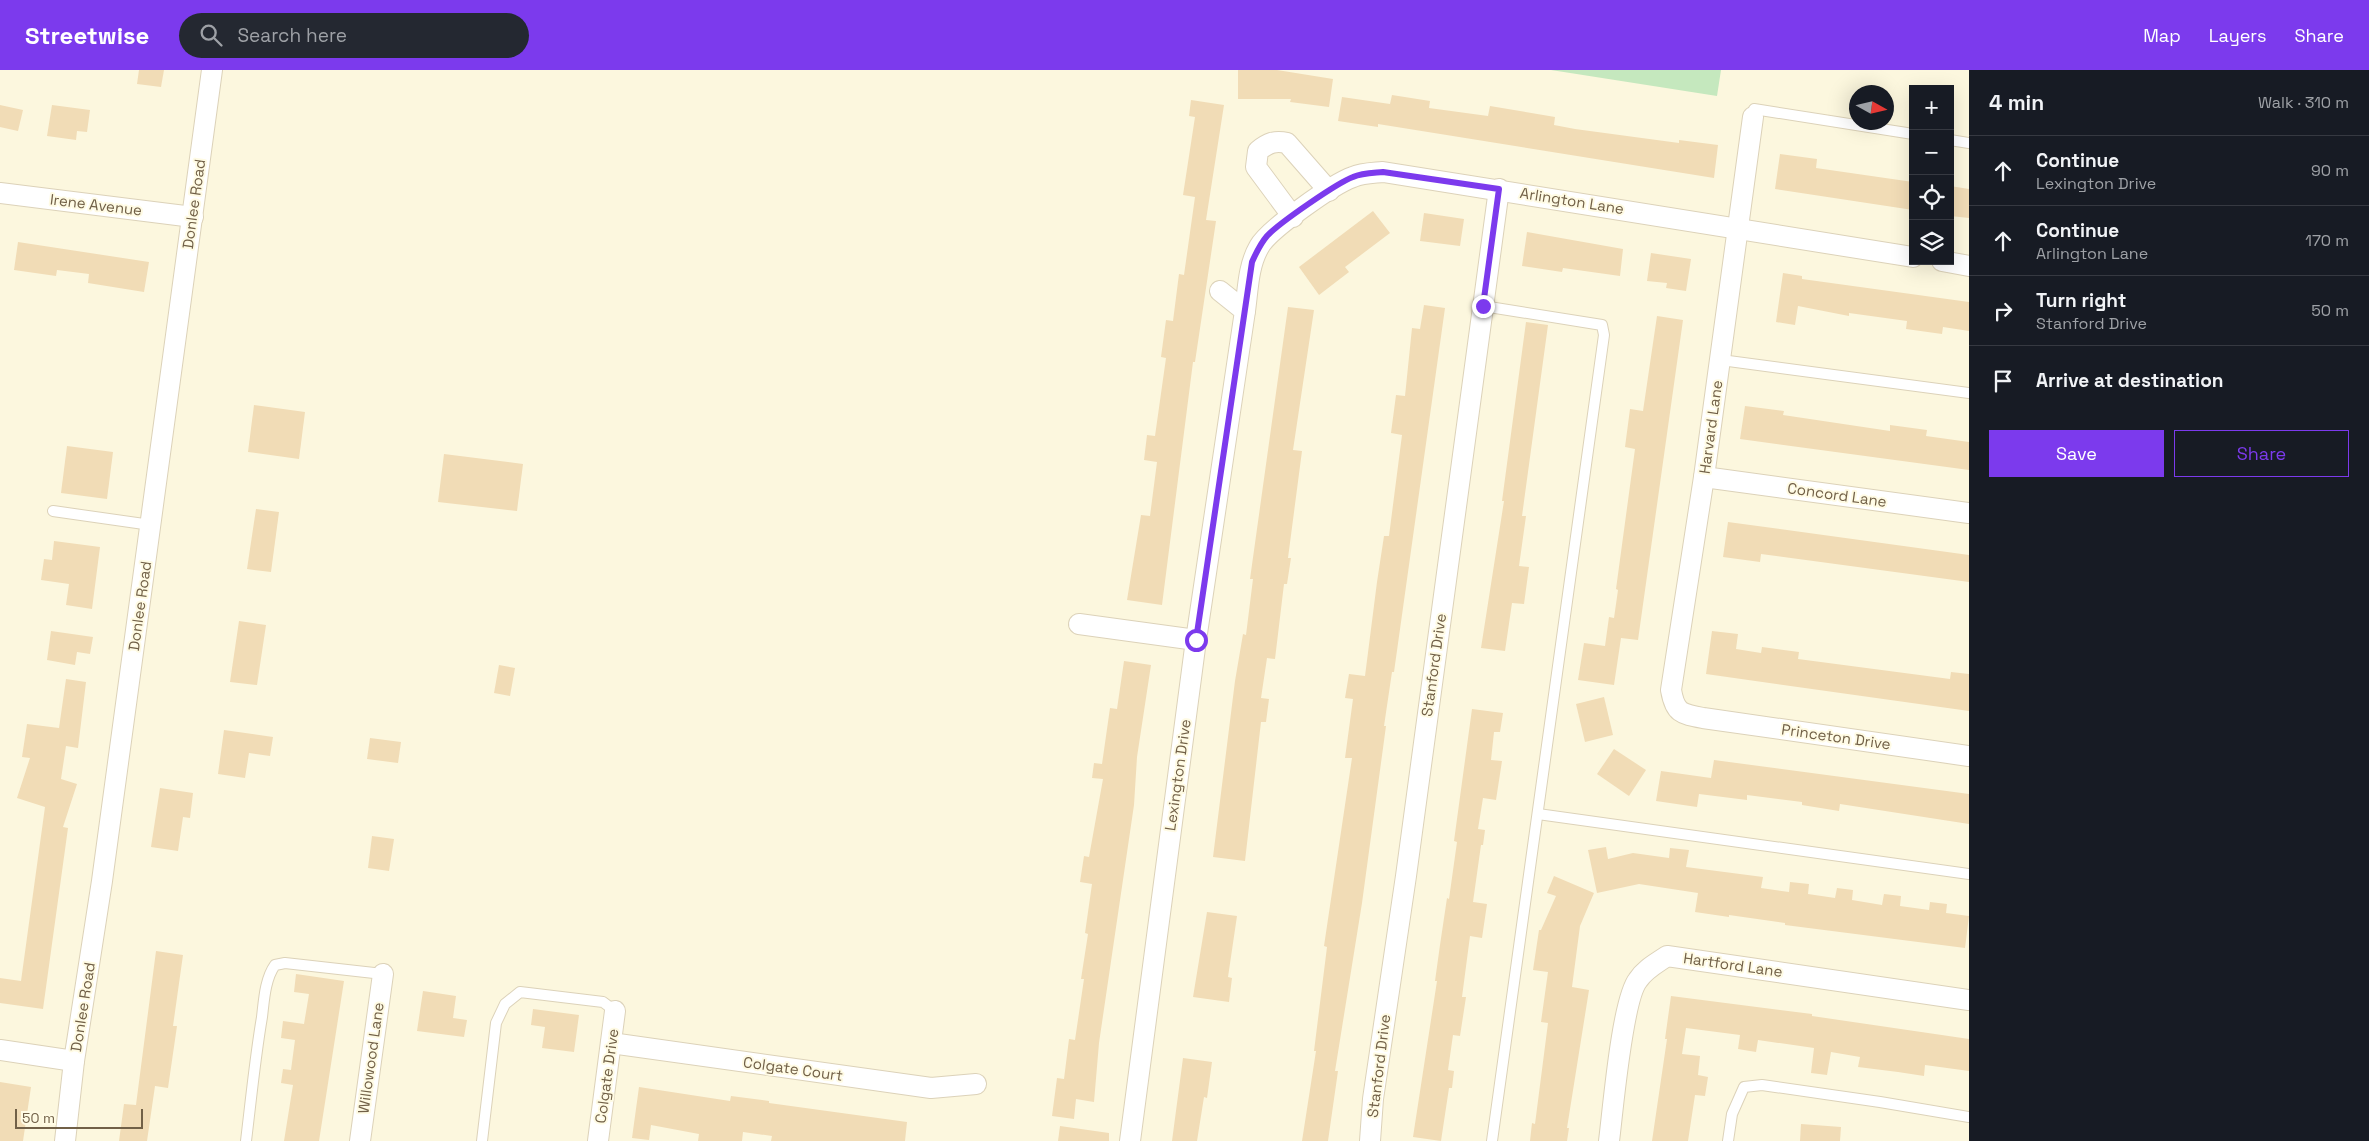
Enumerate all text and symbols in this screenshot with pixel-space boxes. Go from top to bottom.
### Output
search box [179,13,529,58]
text: Streetwise [25,20,149,51]
icon: search [197,21,225,49]
text: Search here [237,23,347,48]
text: Map [2143,24,2181,47]
text: Layers [2209,24,2266,47]
text: Share [2294,24,2344,47]
north arrow [1849,85,1894,130]
map controls [1909,85,1954,265]
button: + [1909,85,1954,130]
text: 4 min [1989,89,2044,116]
text: Walk · 310 m [2258,92,2349,113]
button: − [1909,130,1954,175]
text: Continue [2036,148,2119,173]
icon: ahead [1989,157,2017,185]
street label: Donlee Road [178,158,209,250]
text: 90 m [2311,160,2349,181]
text: Lexington Drive [2036,173,2156,194]
button: locate [1909,175,1954,220]
street label: Arlington Lane [1519,183,1626,218]
street label: Irene Avenue [49,189,143,220]
text: Continue [2036,218,2119,243]
button: layers [1909,220,1954,265]
icon: ahead [1989,227,2017,255]
text: 170 m [2305,230,2349,251]
text: Arlington Lane [2036,243,2148,264]
text: Turn right [2036,288,2126,313]
route end [1472,295,1495,318]
icon: right [1989,297,2017,325]
text: 50 m [2311,300,2349,321]
text: Stanford Drive [2036,313,2147,334]
icon: arrive [1989,367,2017,395]
text: Arrive at destination [2036,368,2224,393]
street label: Harvard Lane [1695,379,1726,475]
button: Save [1989,430,2164,477]
button: Share [2174,430,2349,477]
street label: Concord Lane [1786,478,1888,511]
street label: Donlee Road [124,560,155,652]
street label: Stanford Drive [1417,612,1450,718]
route start [1185,629,1208,652]
street label: Lexington Drive [1160,718,1195,832]
street label: Princeton Drive [1780,719,1892,754]
street label: Hartford Lane [1682,948,1784,981]
street label: Donlee Road [66,961,99,1053]
street label: Willowood Lane [353,1001,388,1115]
street label: Stanford Drive [1363,1013,1394,1119]
street label: Colgate Drive [590,1027,623,1125]
street label: Colgate Court [742,1052,844,1085]
scale bar [15,1106,142,1129]
text: 50 m [22,1109,55,1127]

